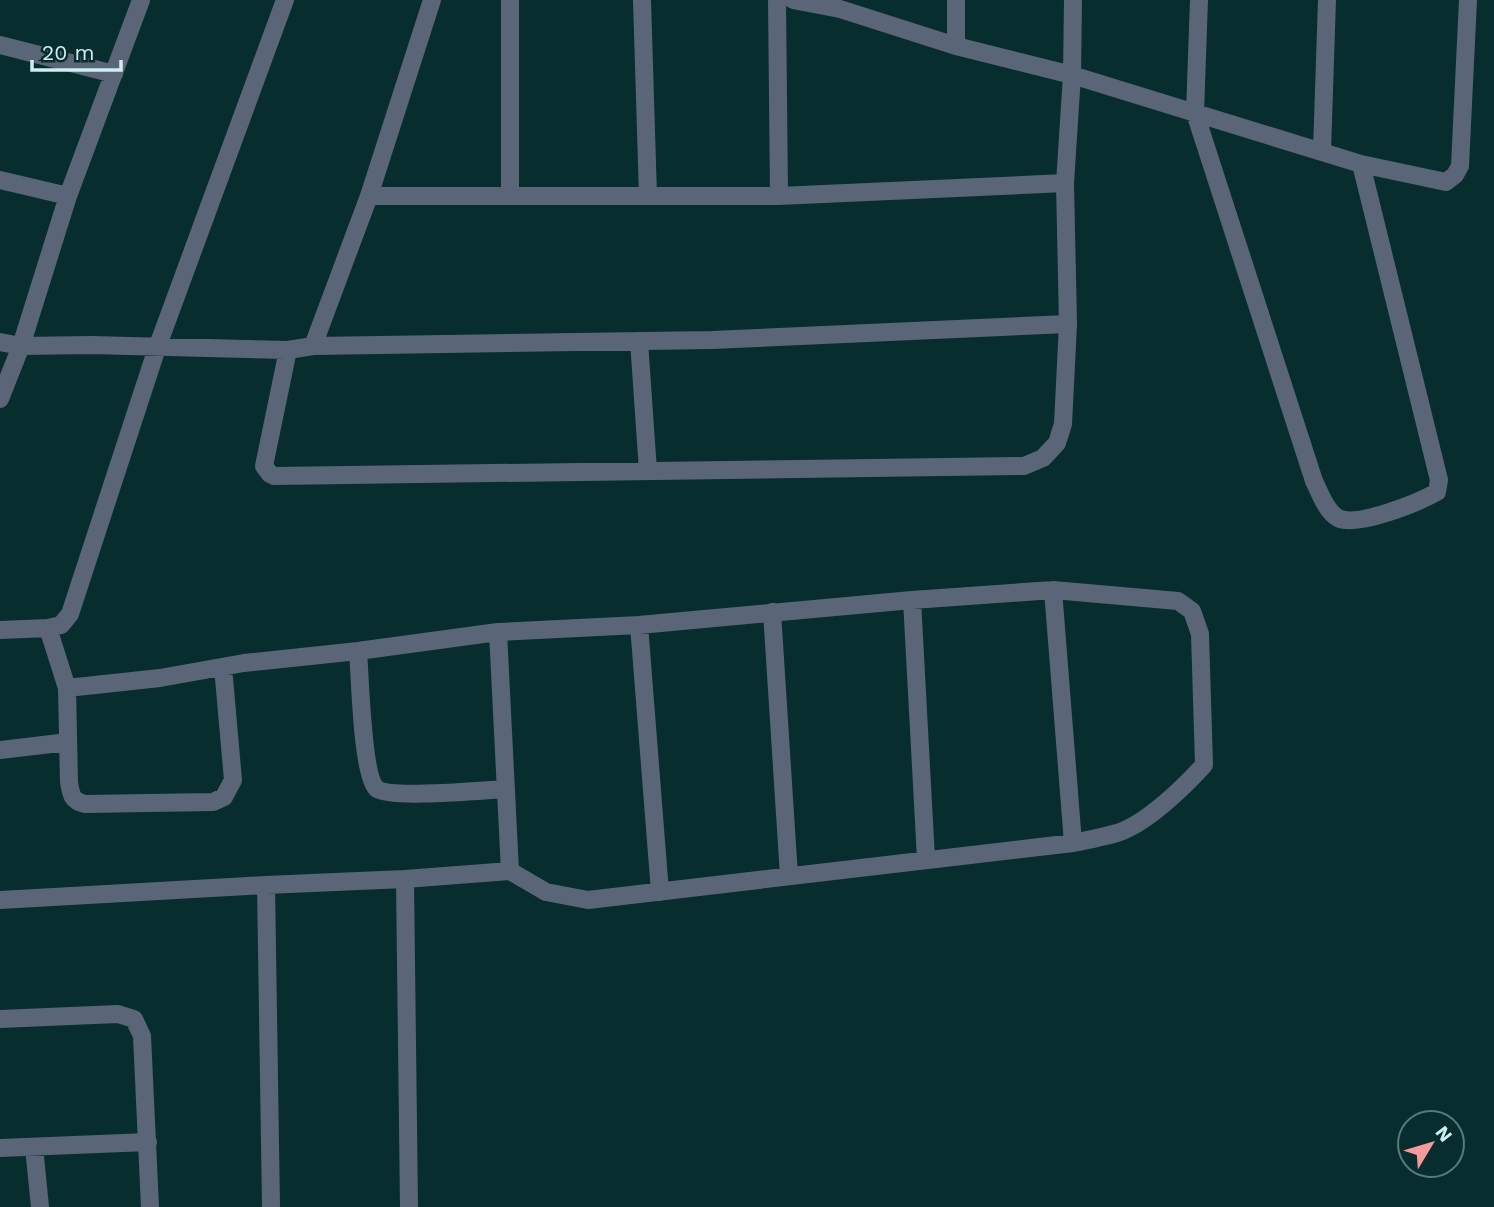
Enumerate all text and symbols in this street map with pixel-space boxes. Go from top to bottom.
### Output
scale bar [32,28,121,72]
text: 20 m [42,40,94,65]
north arrow [1396,1109,1466,1179]
text: N [1431,1121,1457,1146]

